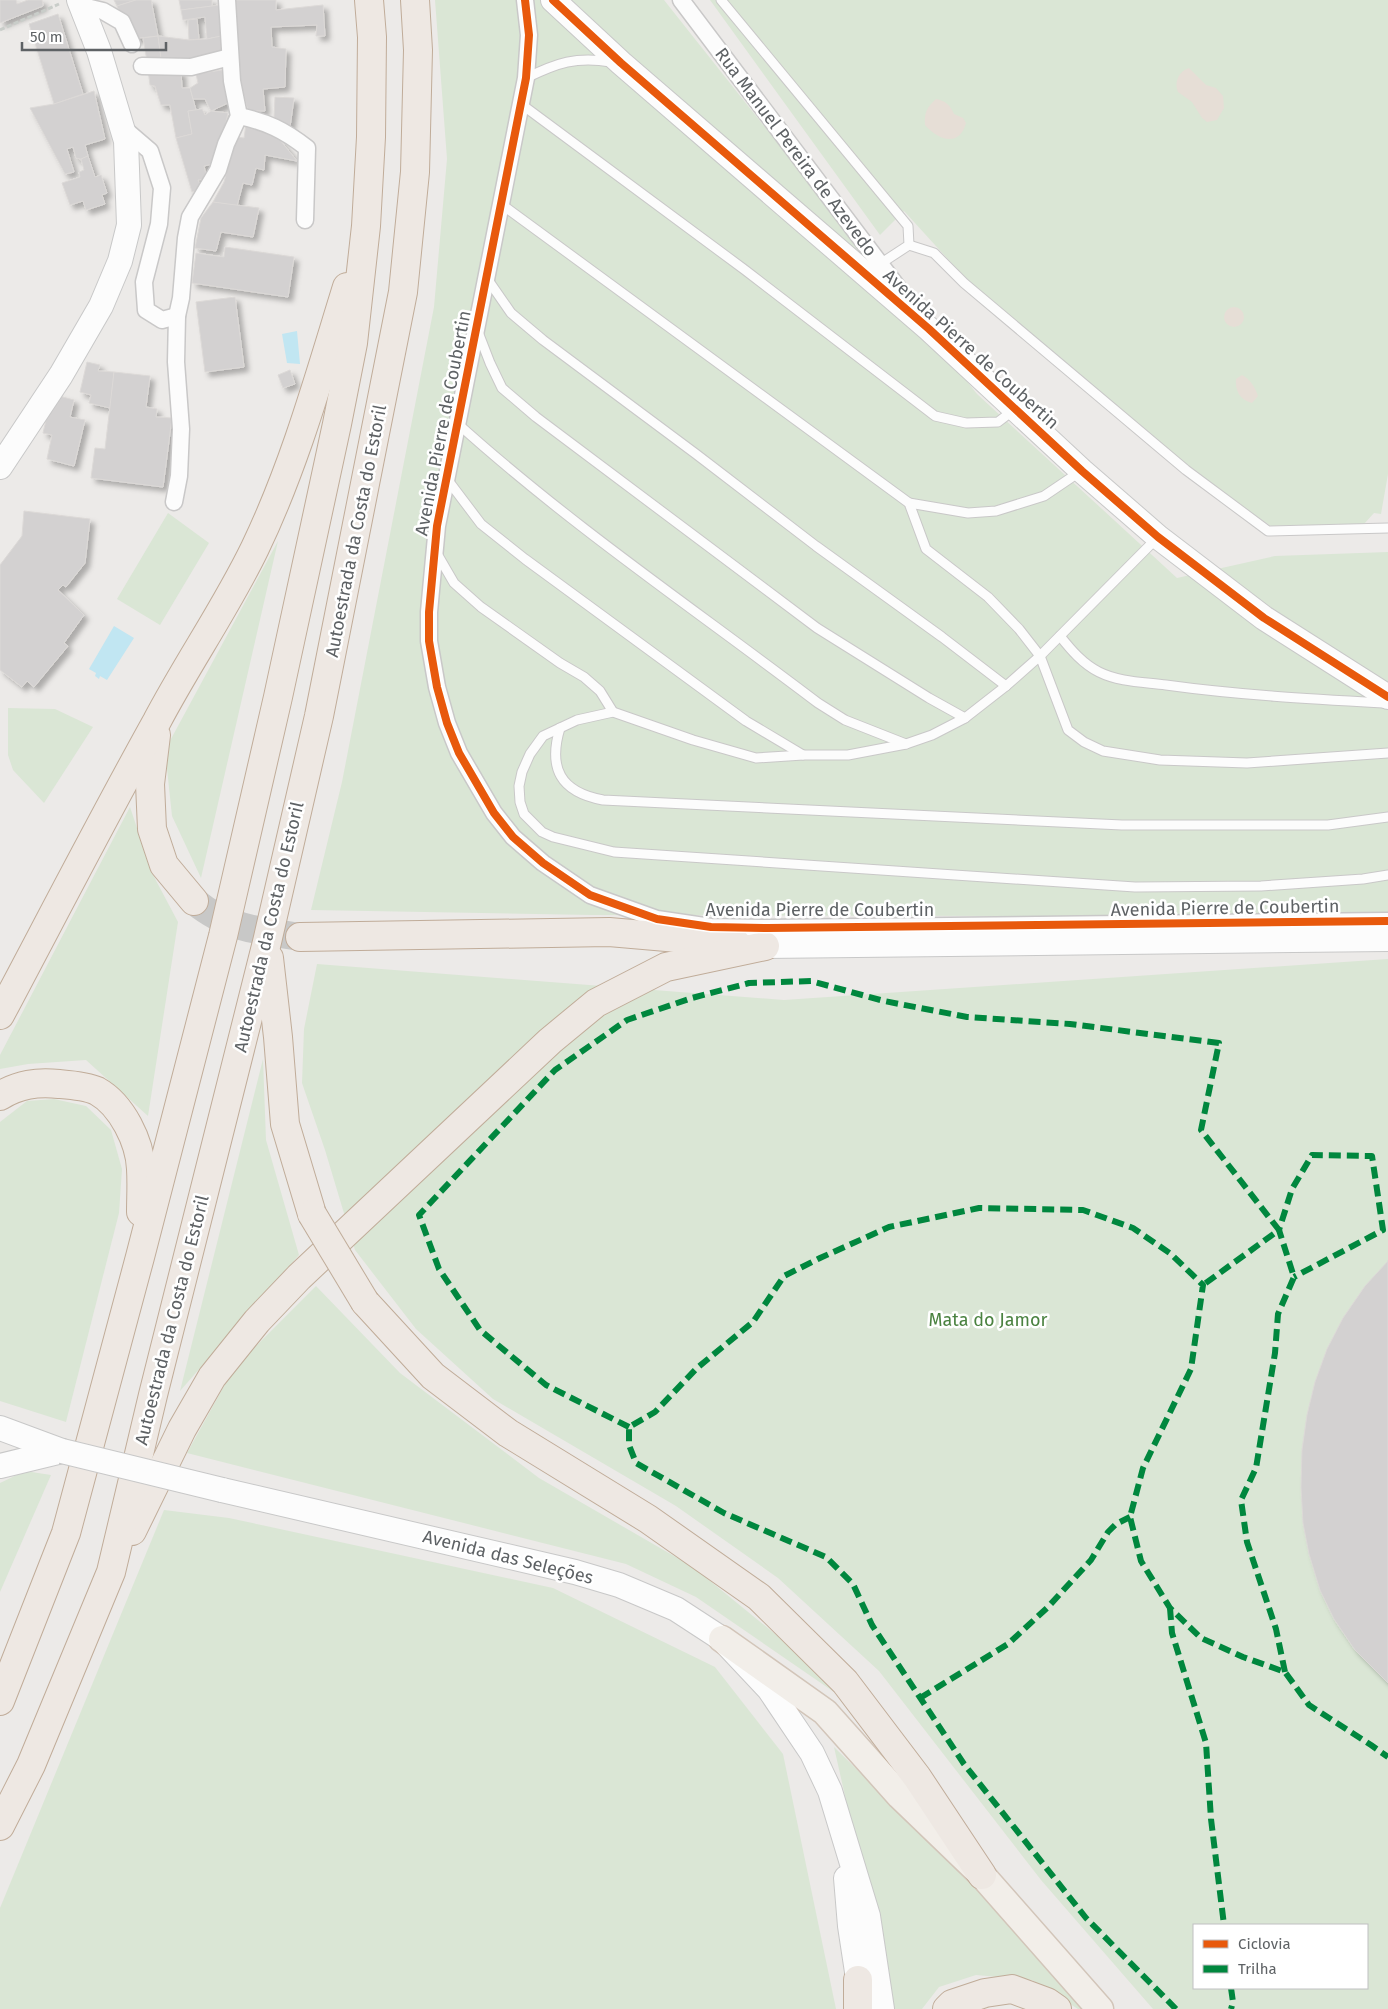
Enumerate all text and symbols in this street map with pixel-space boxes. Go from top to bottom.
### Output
scale bar [22,20,166,52]
text: 50 m [30,28,63,46]
street label: Rua Manuel Pereira de Azevedo [710,43,882,261]
street label: Avenida Pierre de Coubertin [879,264,1063,434]
street label: Avenida Pierre de Coubertin [410,309,476,537]
street label: Autoestrada da Costa do Estoril [321,403,391,659]
street label: Autoestrada da Costa do Estoril [229,800,309,1054]
street label: Avenida Pierre de Coubertin [1110,895,1340,921]
street label: Avenida Pierre de Coubertin [706,899,934,921]
street label: Autoestrada da Costa do Estoril [130,1193,214,1447]
park label: Mata do Jamor [929,1309,1048,1331]
street label: Avenida das Seleções [420,1525,596,1589]
legend [1193,1924,1368,1989]
text: Ciclovia [1238,1935,1291,1953]
text: Trilha [1238,1960,1277,1978]

